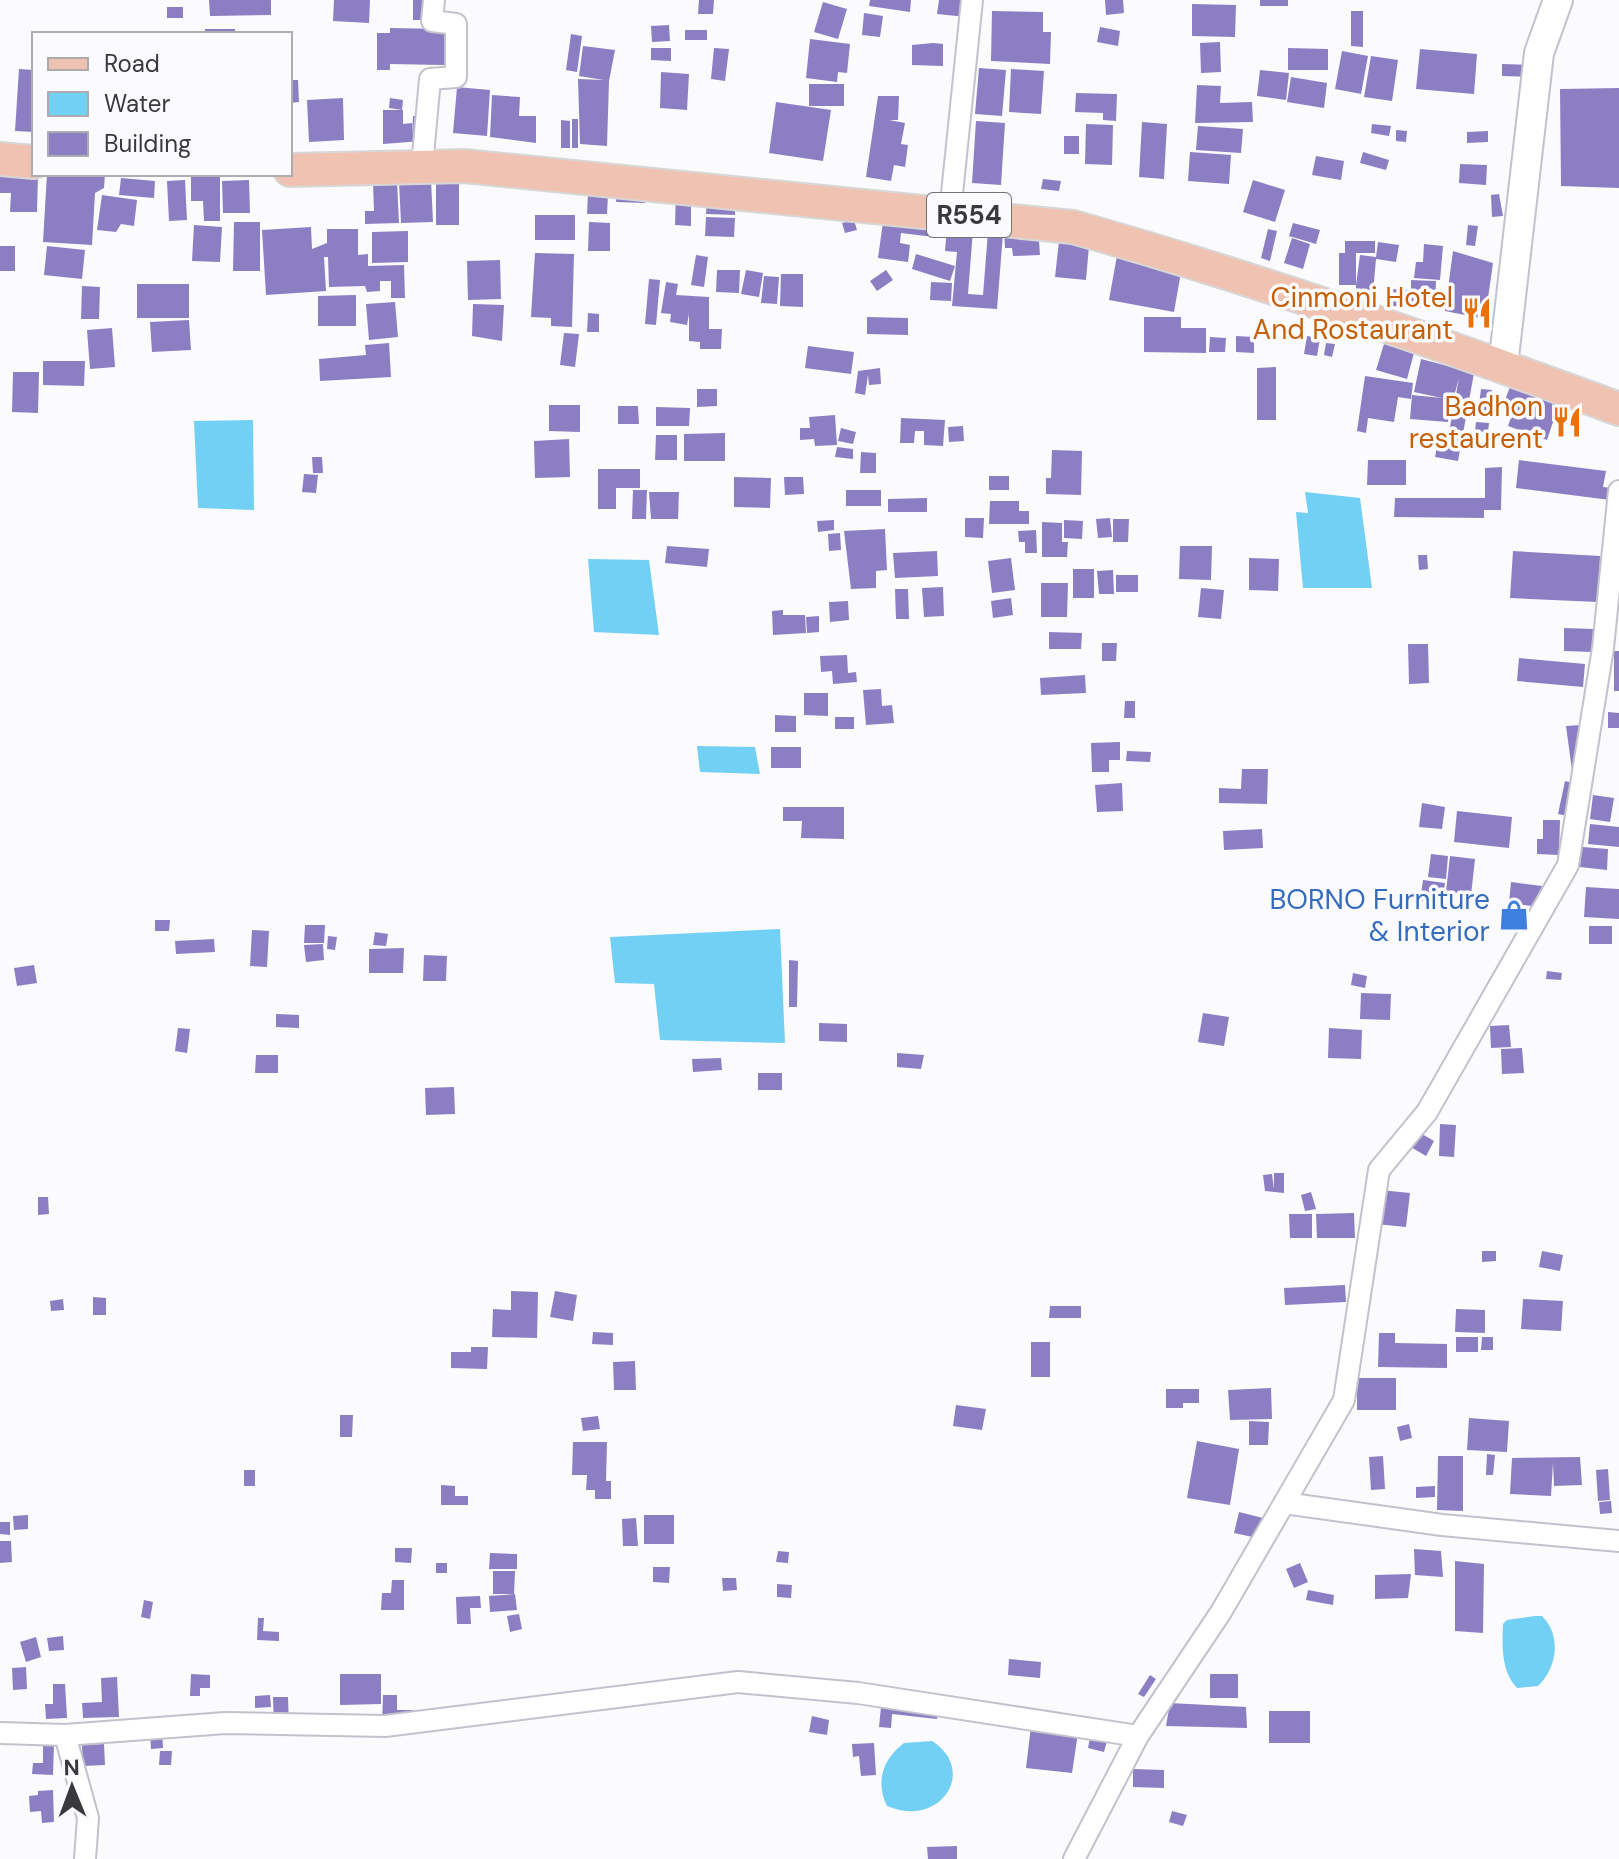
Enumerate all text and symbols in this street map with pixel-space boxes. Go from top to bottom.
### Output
legend [32,32,292,176]
text: Road [104,48,160,79]
text: Water [104,88,170,119]
text: Building [104,128,191,159]
road number: R554 [927,193,1011,237]
place label: Cinmoni Hotel And Rostaurant [1253,279,1453,348]
restaurant icon: Cinmoni Hotel And Rostaurant [1460,296,1494,330]
place label: Badhon restaurent [1409,388,1543,457]
restaurant icon: Badhon restaurent [1550,405,1584,439]
place label: BORNO Furniture & Interior [1269,881,1490,950]
shop icon: BORNO Furniture & Interior [1497,898,1531,932]
north arrow [32,1747,112,1827]
text: N [63,1753,80,1782]

